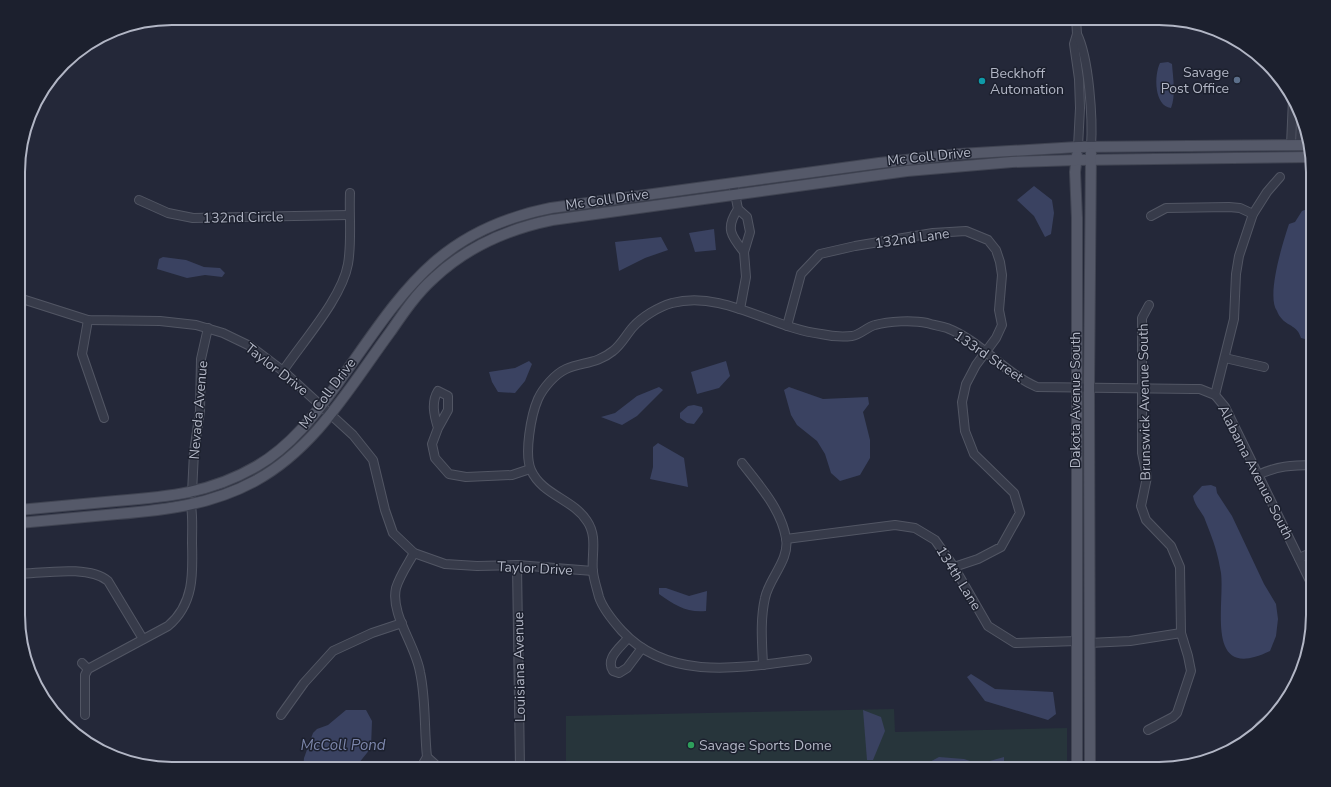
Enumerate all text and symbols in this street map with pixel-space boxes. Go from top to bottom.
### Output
place label: Savage Post Office [1161,63,1229,98]
place label: Beckhoff Automation [990,64,1064,99]
marker: Savage Post Office [1232,75,1242,85]
marker: Beckhoff Automation [977,76,987,86]
street label: Mc Coll Drive [886,143,972,170]
street label: Mc Coll Drive [564,184,650,215]
street label: 132nd Circle [203,207,283,228]
street label: 132nd Lane [873,224,951,253]
street label: Brunswick Avenue South [1134,323,1155,481]
street label: 133rd Street [950,326,1027,387]
street label: Dakota Avenue South [1066,332,1085,468]
street label: Taylor Drive [241,339,312,400]
street label: Mc Coll Drive [295,354,360,433]
street label: Nevada Avenue [185,360,212,460]
street label: Alabama Avenue South [1213,402,1298,543]
street label: 134th Lane [931,543,986,614]
street label: Taylor Drive [497,557,573,580]
street label: Louisiana Avenue [509,612,530,722]
water label: McColl Pond [300,735,386,755]
place label: Savage Sports Dome [699,736,831,755]
marker: Savage Sports Dome [686,740,696,750]

